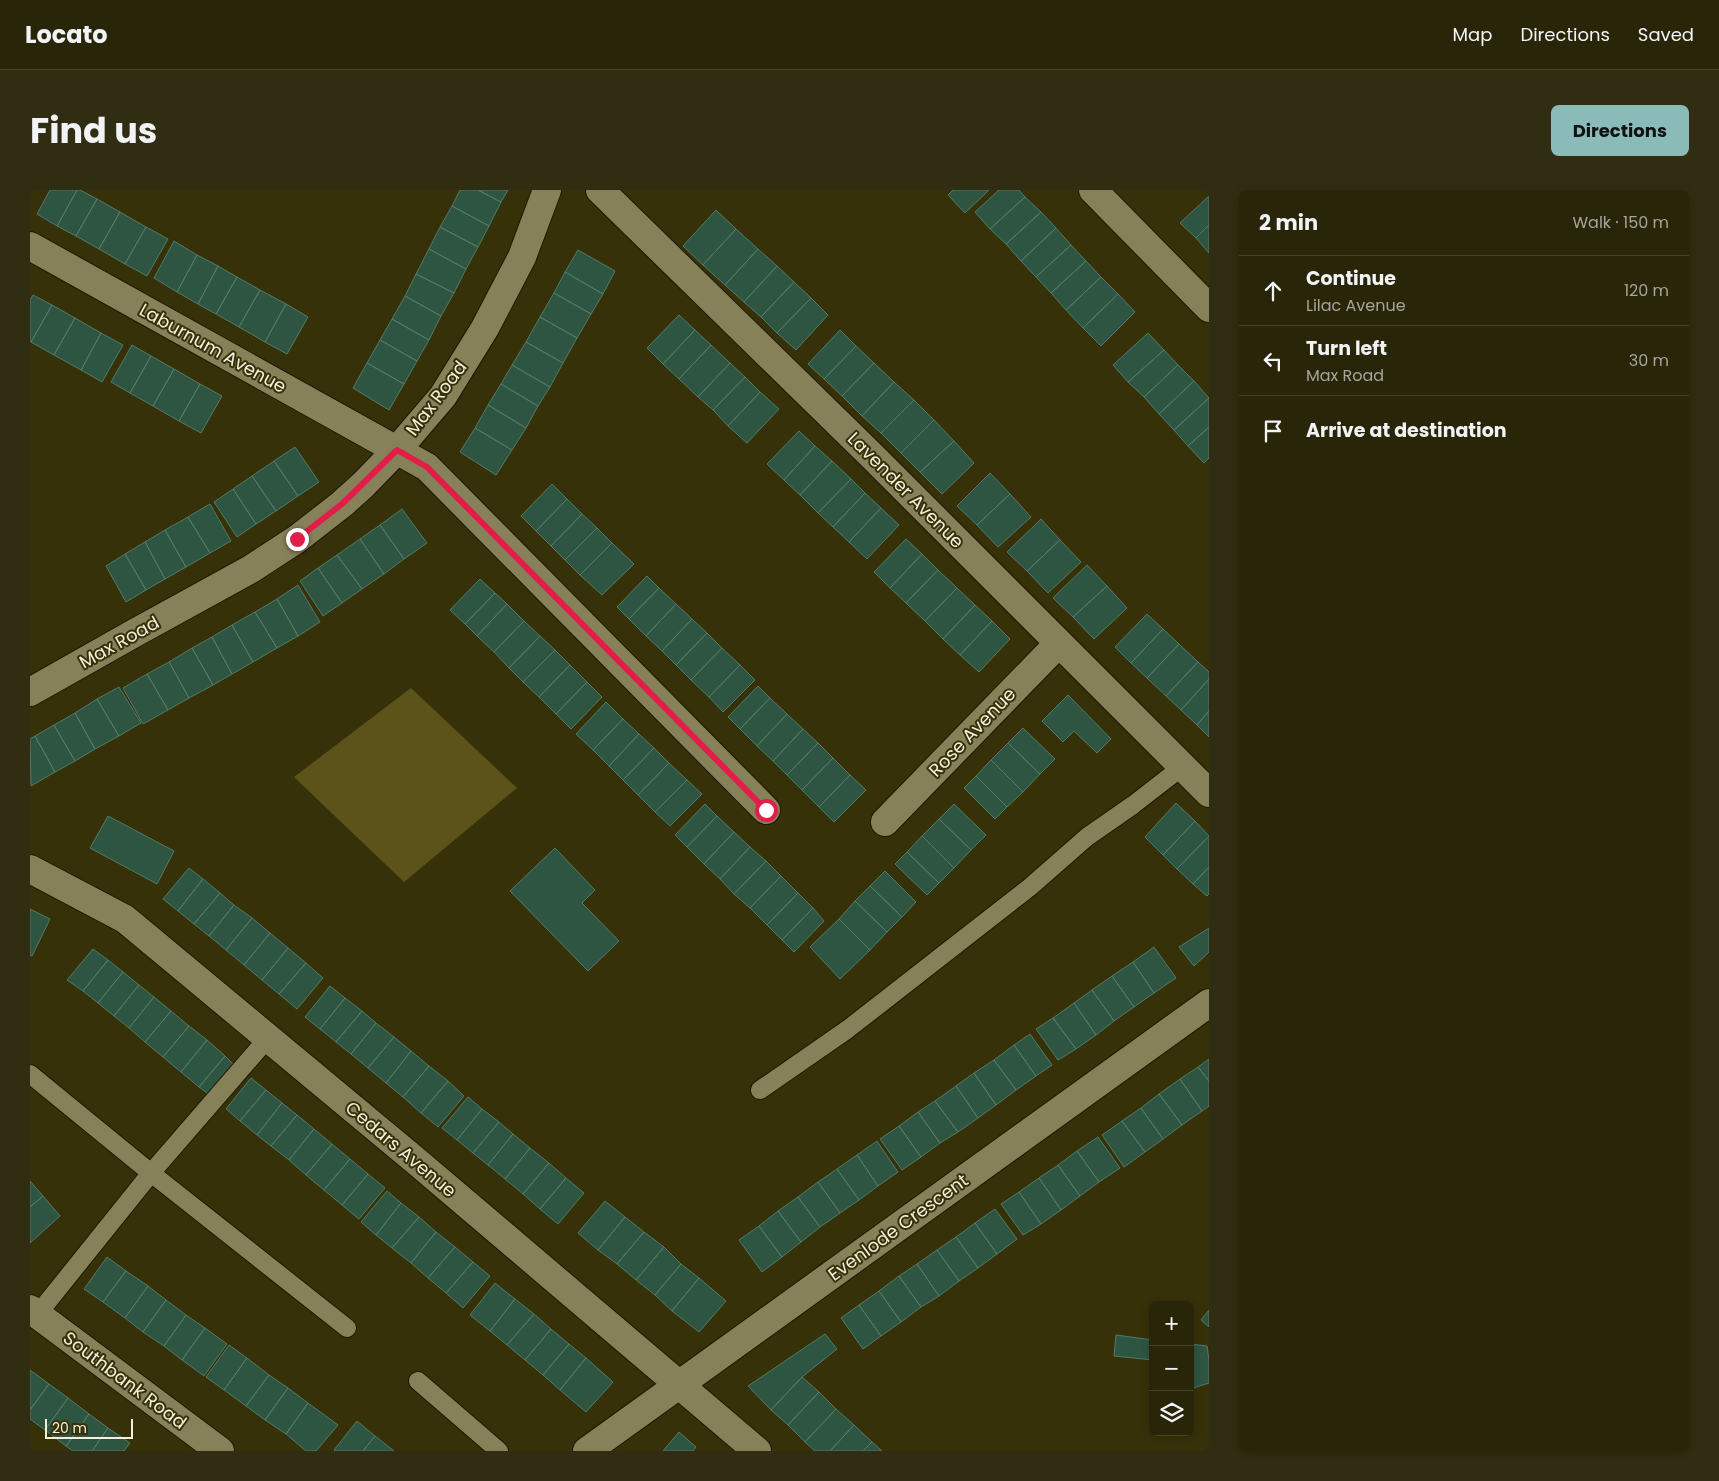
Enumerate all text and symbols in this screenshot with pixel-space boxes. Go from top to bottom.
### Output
text: Locato [25,18,108,51]
text: Map [1453,22,1492,47]
text: Directions [1520,22,1610,47]
text: Saved [1638,22,1694,47]
button: Directions [1551,105,1689,156]
text: Find us [30,106,157,155]
text: 2 min [1259,208,1318,237]
text: Walk · 150 m [1572,211,1669,234]
text: Continue [1306,265,1396,292]
icon: ahead [1259,277,1287,305]
text: 120 m [1624,279,1669,302]
text: Lilac Avenue [1306,294,1406,317]
street label: Laburnum Avenue [135,297,291,399]
text: Turn left [1306,335,1387,362]
icon: left [1259,347,1287,375]
text: 30 m [1629,349,1669,372]
street label: Max Road [400,355,472,441]
text: Max Road [1306,364,1384,387]
icon: arrive [1259,417,1287,445]
text: Arrive at destination [1306,417,1507,444]
street label: Lavender Avenue [842,426,970,554]
route end [286,528,309,551]
street label: Max Road [74,610,164,674]
street label: Rose Avenue [923,682,1021,782]
route start [755,799,778,822]
street label: Cedars Avenue [340,1095,462,1203]
street label: Evenlode Crescent [823,1168,973,1286]
map controls [1149,1301,1194,1436]
button: + [1149,1301,1194,1346]
street label: Southbank Road [58,1325,192,1435]
button: − [1149,1346,1194,1391]
button: layers [1149,1391,1194,1436]
scale bar [45,1416,132,1439]
text: 20 m [52,1418,87,1438]

